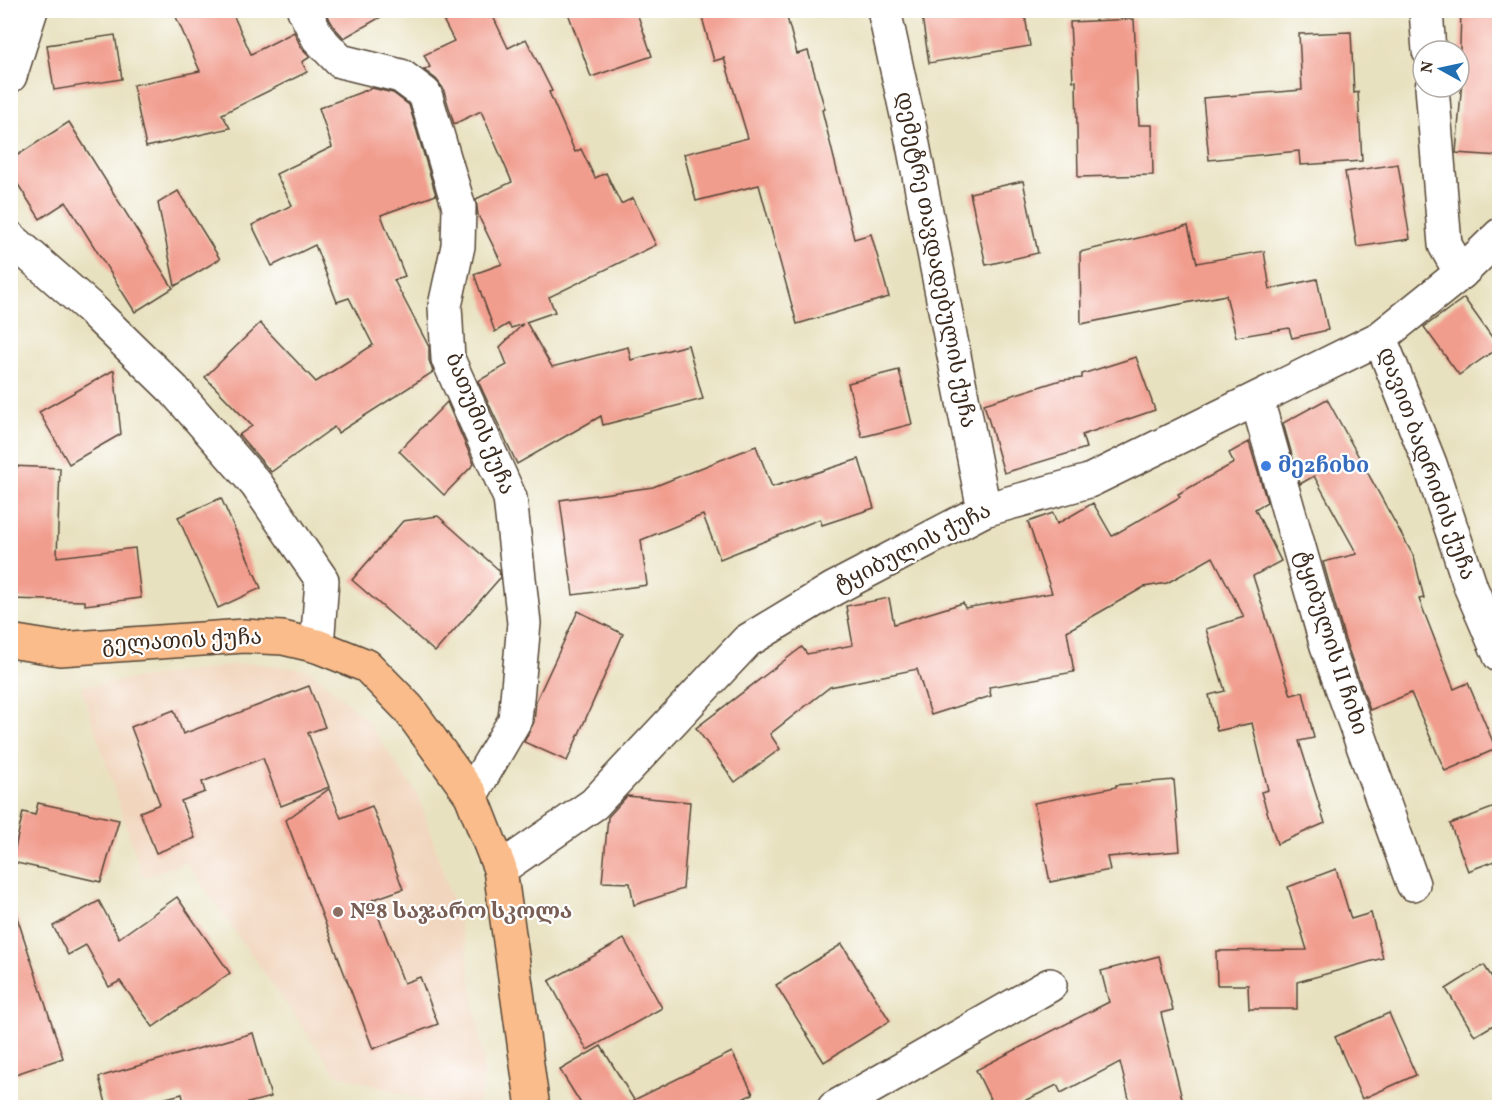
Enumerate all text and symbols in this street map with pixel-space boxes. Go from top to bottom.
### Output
north arrow [1411,39,1471,99]
text: N [1416,60,1440,74]
street label: დემეტრე თავდადებულის ქუჩა [887,89,983,431]
street label: დავით ბადრიძის ქუჩა [1369,343,1483,585]
street label: ბათუმის ქუჩა [436,348,522,500]
place label: მე2ჩიხი [1278,451,1369,482]
marker: მე2ჩიხი [1259,459,1273,473]
street label: ტყიბულის ქუჩა [829,496,997,602]
street label: ტყიბულის II ჩიხი [1286,547,1374,739]
street label: გელათის ქუჩა [101,622,263,662]
place label: №8 საჯარო სკოლა [350,897,572,928]
marker: №8 საჯარო სკოლა [331,905,345,919]

